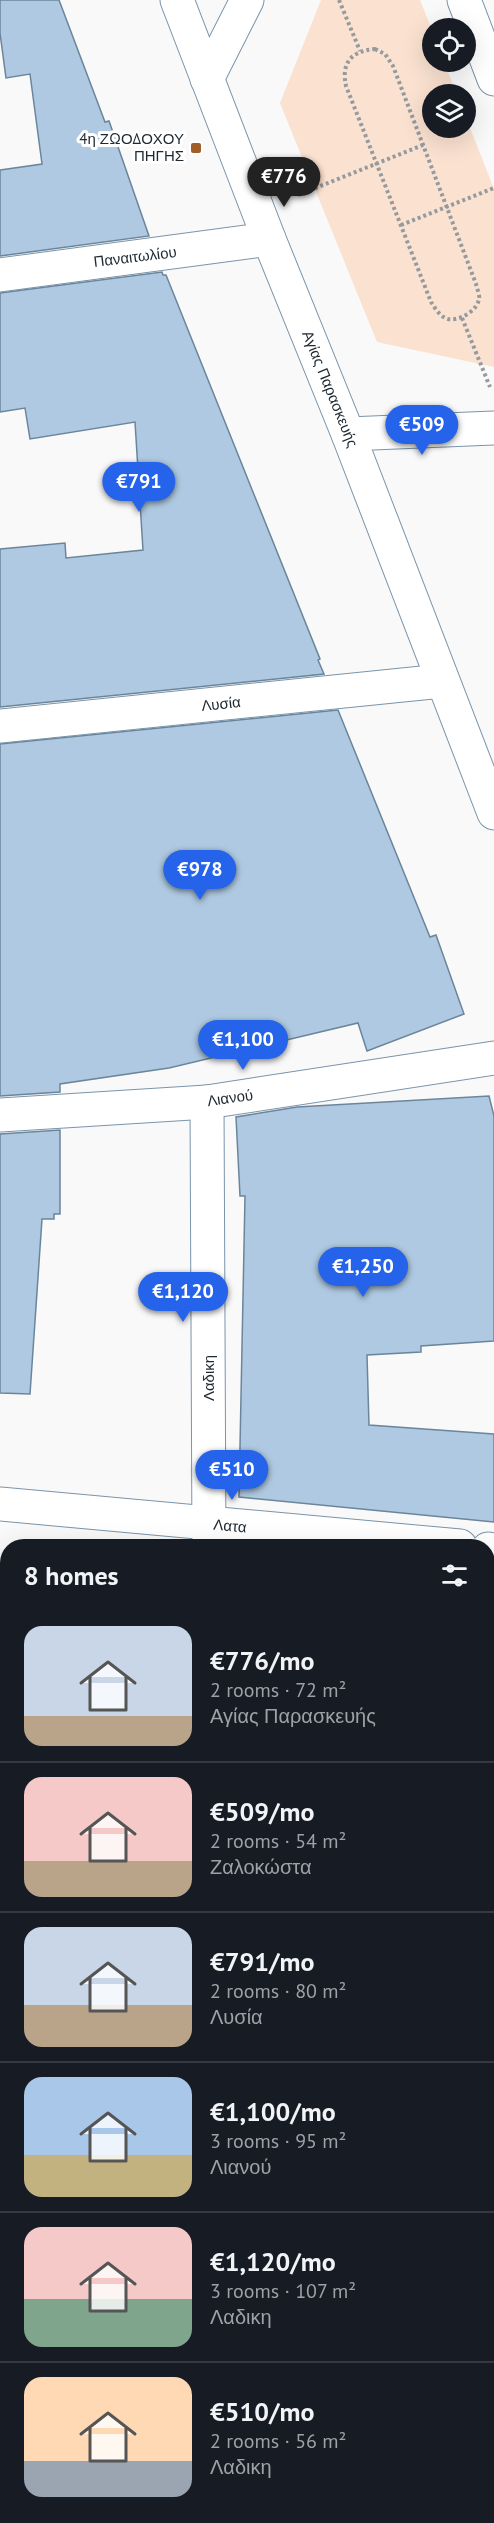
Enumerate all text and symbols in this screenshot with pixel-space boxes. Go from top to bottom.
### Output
map controls [422,18,476,138]
button: locate [422,18,476,72]
button: layers [422,84,476,138]
place label: 4η ΖΩΟΔΟΧΟΥ ΠΗΓΗΣ [79,129,184,165]
marker: 4η ΖΩΟΔΟΧΟΥ ΠΗΓΗΣ [189,141,203,155]
pin: €776 [248,157,320,208]
text: €776 [261,163,307,189]
street label: Παναιτωλίου [92,242,178,271]
street label: Αγίας Παρασκευής [298,328,363,450]
pin: €509 [386,405,458,456]
text: €509 [399,411,445,437]
pin: €791 [103,462,175,513]
text: €791 [116,468,162,494]
street label: Λυσία [200,692,242,715]
pin: €978 [164,850,236,901]
text: €978 [177,856,223,882]
pin: €1,100 [194,1020,292,1071]
text: €1,100 [212,1026,274,1052]
street label: Λιανού [206,1085,254,1110]
pin: €1,250 [314,1247,412,1298]
text: €1,250 [332,1253,394,1279]
pin: €1,120 [134,1272,232,1323]
text: €1,120 [152,1278,214,1304]
street label: Λαδικη [199,1355,218,1401]
pin: €510 [196,1450,268,1501]
text: €510 [209,1456,255,1482]
street label: Λατα [213,1515,248,1536]
text: 8 homes [24,1559,119,1592]
icon: filters [438,1559,471,1592]
text: €776/mo [210,1644,314,1677]
icon: home [72,1650,144,1722]
text: 2 rooms · 72 m² [210,1677,346,1703]
text: Αγίας Παρασκευής [210,1703,376,1729]
text: €509/mo [210,1795,314,1828]
icon: home [72,1801,144,1873]
text: 2 rooms · 54 m² [210,1828,346,1854]
text: Ζαλοκώστα [210,1854,312,1880]
text: €791/mo [210,1945,314,1978]
icon: home [72,1951,144,2023]
text: 2 rooms · 80 m² [210,1978,346,2004]
text: Λυσία [210,2004,263,2030]
text: €1,100/mo [210,2095,336,2128]
icon: home [72,2101,144,2173]
text: 3 rooms · 95 m² [210,2128,346,2154]
text: Λιανού [210,2154,271,2180]
text: €1,120/mo [210,2245,336,2278]
icon: home [72,2251,144,2323]
text: 3 rooms · 107 m² [210,2278,356,2304]
text: Λαδικη [210,2304,272,2330]
text: €510/mo [210,2395,314,2428]
icon: home [72,2401,144,2473]
text: 2 rooms · 56 m² [210,2428,346,2454]
text: Λαδικη [210,2454,272,2480]

